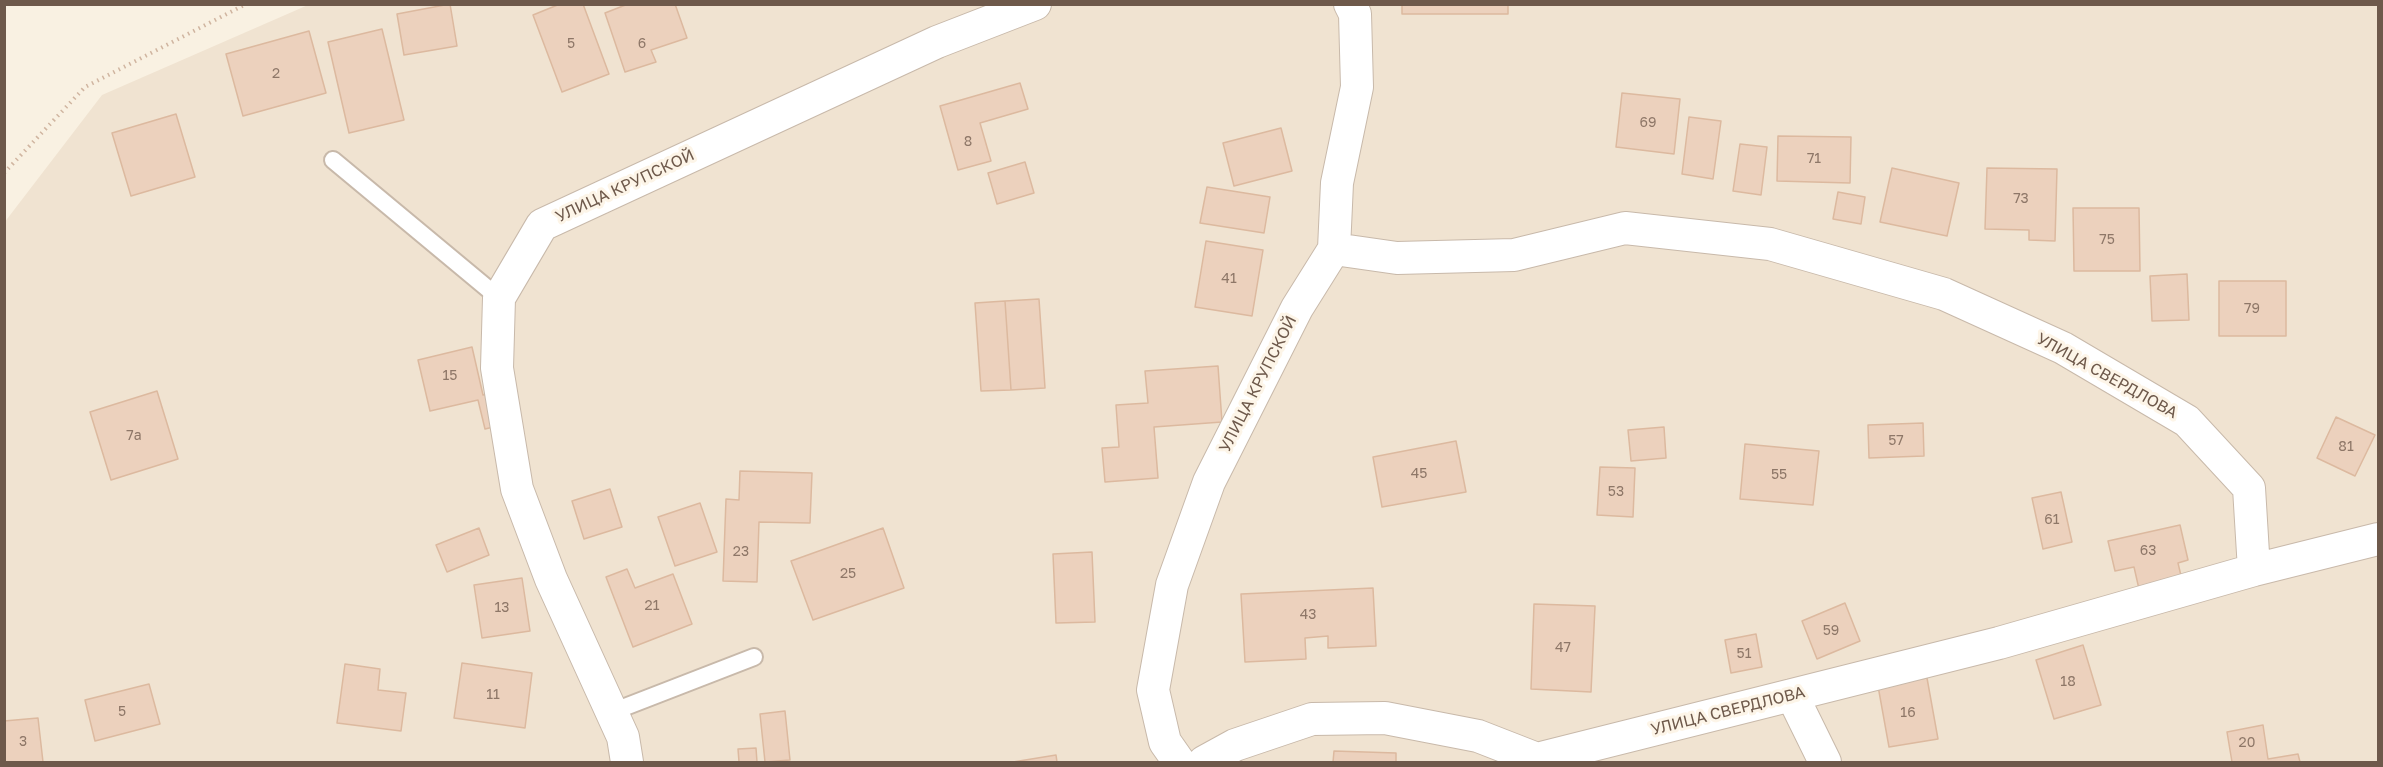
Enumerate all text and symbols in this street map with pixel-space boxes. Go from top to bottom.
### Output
house number: 5 [567,36,575,52]
house number: 6 [638,36,646,52]
house number: 2 [272,66,280,82]
house number: 69 [1640,115,1656,131]
house number: 8 [964,134,972,150]
street label: УЛИЦА КРУПСКОЙ [553,145,697,227]
house number: 71 [1807,151,1821,167]
house number: 73 [2013,191,2029,207]
house number: 75 [2099,232,2115,248]
house number: 41 [1221,271,1237,287]
house number: 79 [2244,301,2260,317]
street label: УЛИЦА КРУПСКОЙ [1215,312,1301,456]
street label: УЛИЦА СВЕРДЛОВА [2033,329,2181,423]
house number: 15 [443,368,457,384]
house number: 7а [126,428,142,444]
house number: 57 [1888,433,1904,449]
house number: 81 [2338,439,2354,455]
house number: 45 [1411,466,1427,482]
house number: 55 [1771,467,1787,483]
house number: 53 [1608,484,1624,500]
house number: 61 [2044,512,2060,528]
house number: 63 [2140,543,2156,559]
house number: 23 [733,544,749,560]
house number: 25 [840,566,856,582]
house number: 21 [645,598,659,614]
house number: 13 [495,600,509,616]
house number: 43 [1300,607,1316,623]
house number: 59 [1823,623,1839,639]
house number: 47 [1555,640,1571,656]
house number: 51 [1737,646,1751,662]
house number: 18 [2060,674,2076,690]
street label: УЛИЦА СВЕРДЛОВА [1649,683,1807,739]
house number: 11 [486,687,500,703]
house number: 5 [118,704,126,720]
house number: 16 [1900,705,1916,721]
house number: 3 [19,734,27,750]
house number: 20 [2239,735,2255,751]

